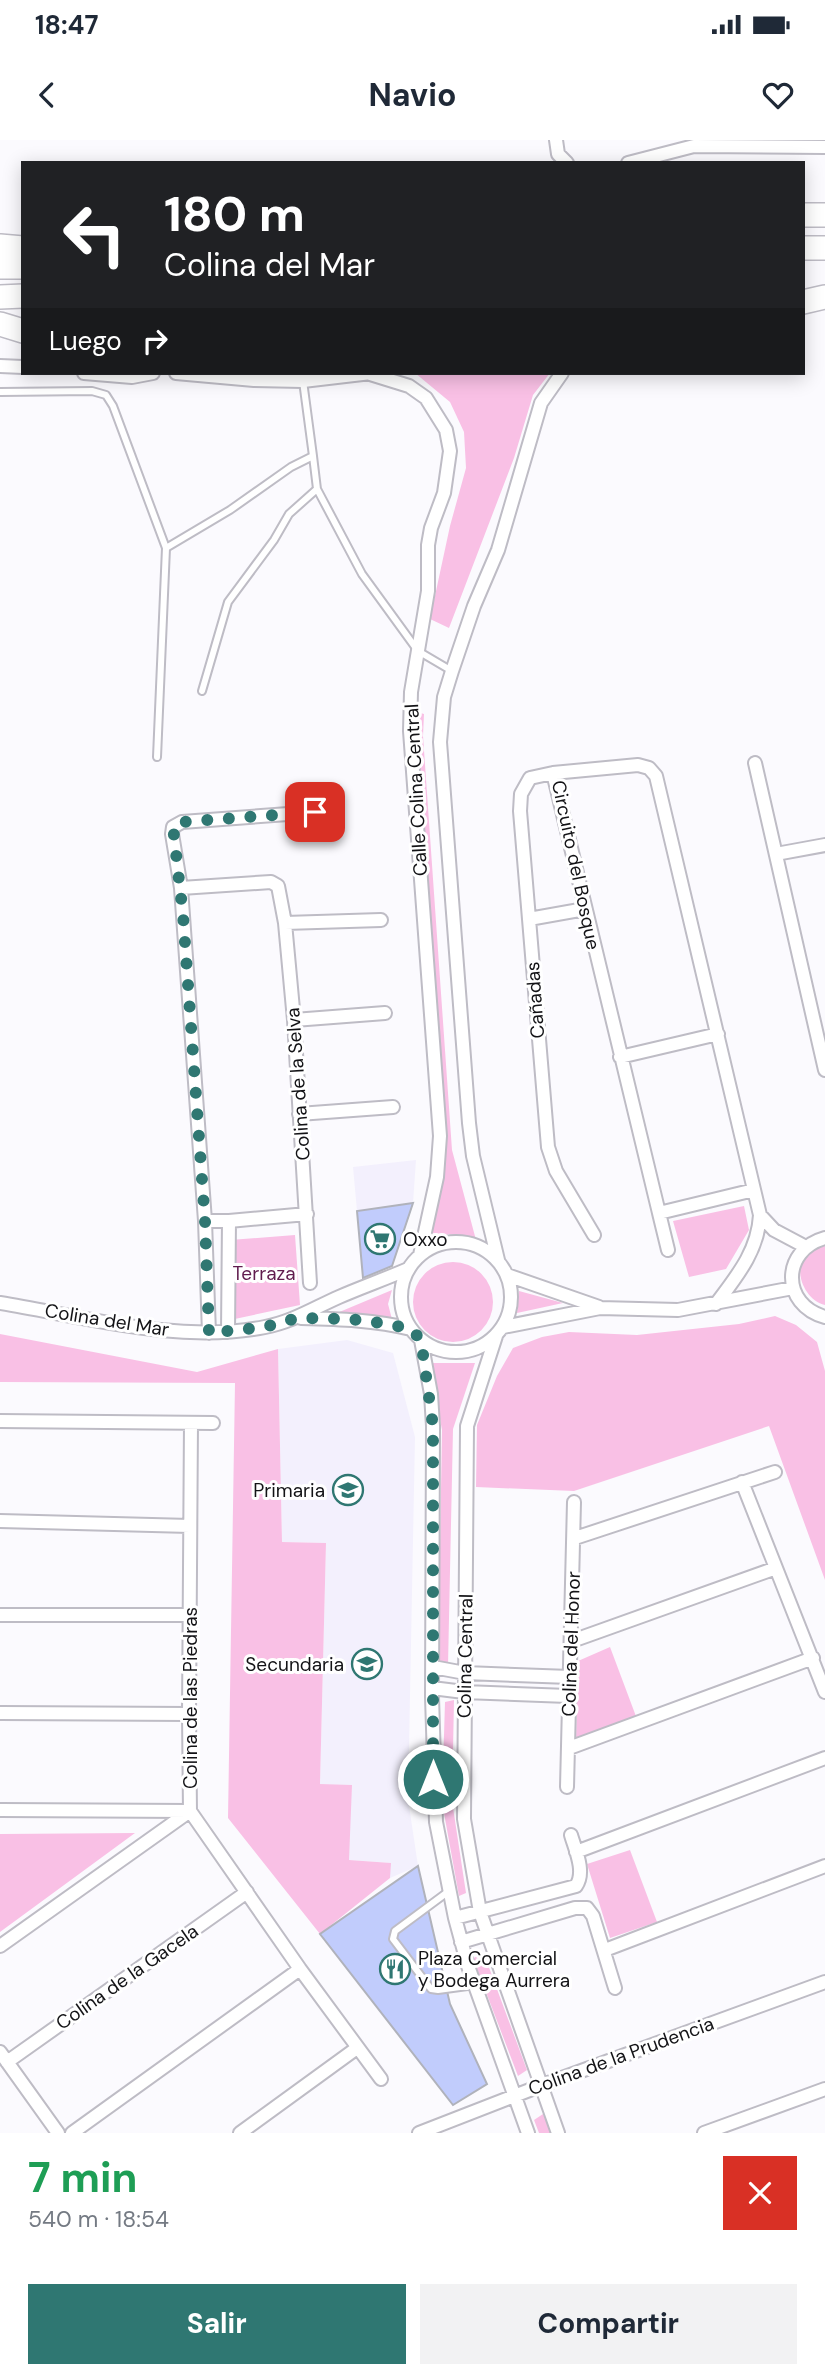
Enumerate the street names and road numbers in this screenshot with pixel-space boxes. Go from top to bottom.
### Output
street label: Calle Colina Central [399,703,433,877]
street label: Circuito del Bosque [546,778,606,952]
street label: Cañadas [520,961,550,1039]
street label: Colina de la Selva [280,1007,316,1161]
street label: Colina del Mar [43,1298,171,1342]
street label: Colina del Honor [556,1571,586,1717]
street label: Colina Central [451,1594,479,1718]
street label: Colina de las Piedras [178,1607,203,1789]
street label: Colina de la Gacela [51,1918,203,2036]
street label: Colina de la Prudencia [525,2011,717,2101]

